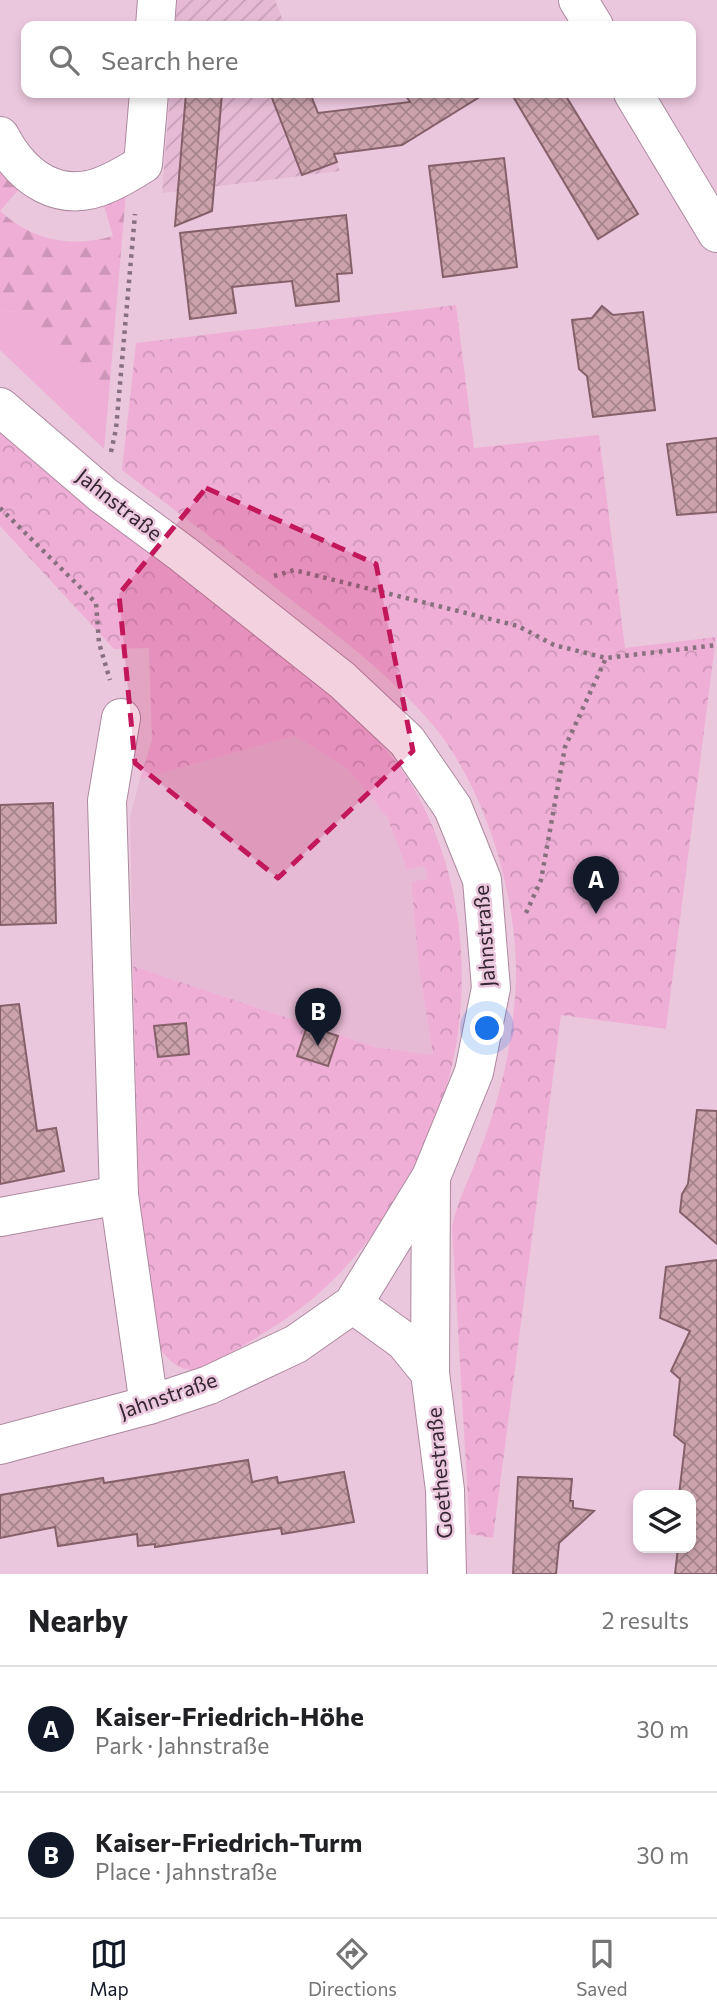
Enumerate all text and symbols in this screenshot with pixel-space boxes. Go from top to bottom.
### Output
search box [21,21,696,98]
icon: search [45,41,83,79]
text: Search here [101,44,239,75]
street label: Jahnstraße [72,462,168,545]
pin: A [573,856,619,914]
street label: Jahnstraße [467,884,500,988]
pin: B [295,988,341,1046]
your location [470,1011,504,1045]
street label: Jahnstraße [115,1366,220,1423]
street label: Goethestraße [420,1406,457,1540]
map controls [633,1490,696,1553]
button: layers [633,1490,696,1553]
text: Nearby [28,1601,128,1638]
text: 2 results [602,1606,689,1634]
text: Kaiser-Friedrich-Höhe [95,1700,364,1731]
text: A [43,1715,59,1743]
text: 30 m [636,1715,689,1743]
text: Park · Jahnstraße [95,1731,269,1759]
text: Kaiser-Friedrich-Turm [95,1826,362,1857]
text: B [43,1841,59,1869]
text: 30 m [636,1841,689,1869]
text: Place · Jahnstraße [95,1857,277,1885]
tab: Map [90,1935,129,2000]
tab: Directions [308,1935,397,2000]
tab: Saved [576,1935,627,2000]

